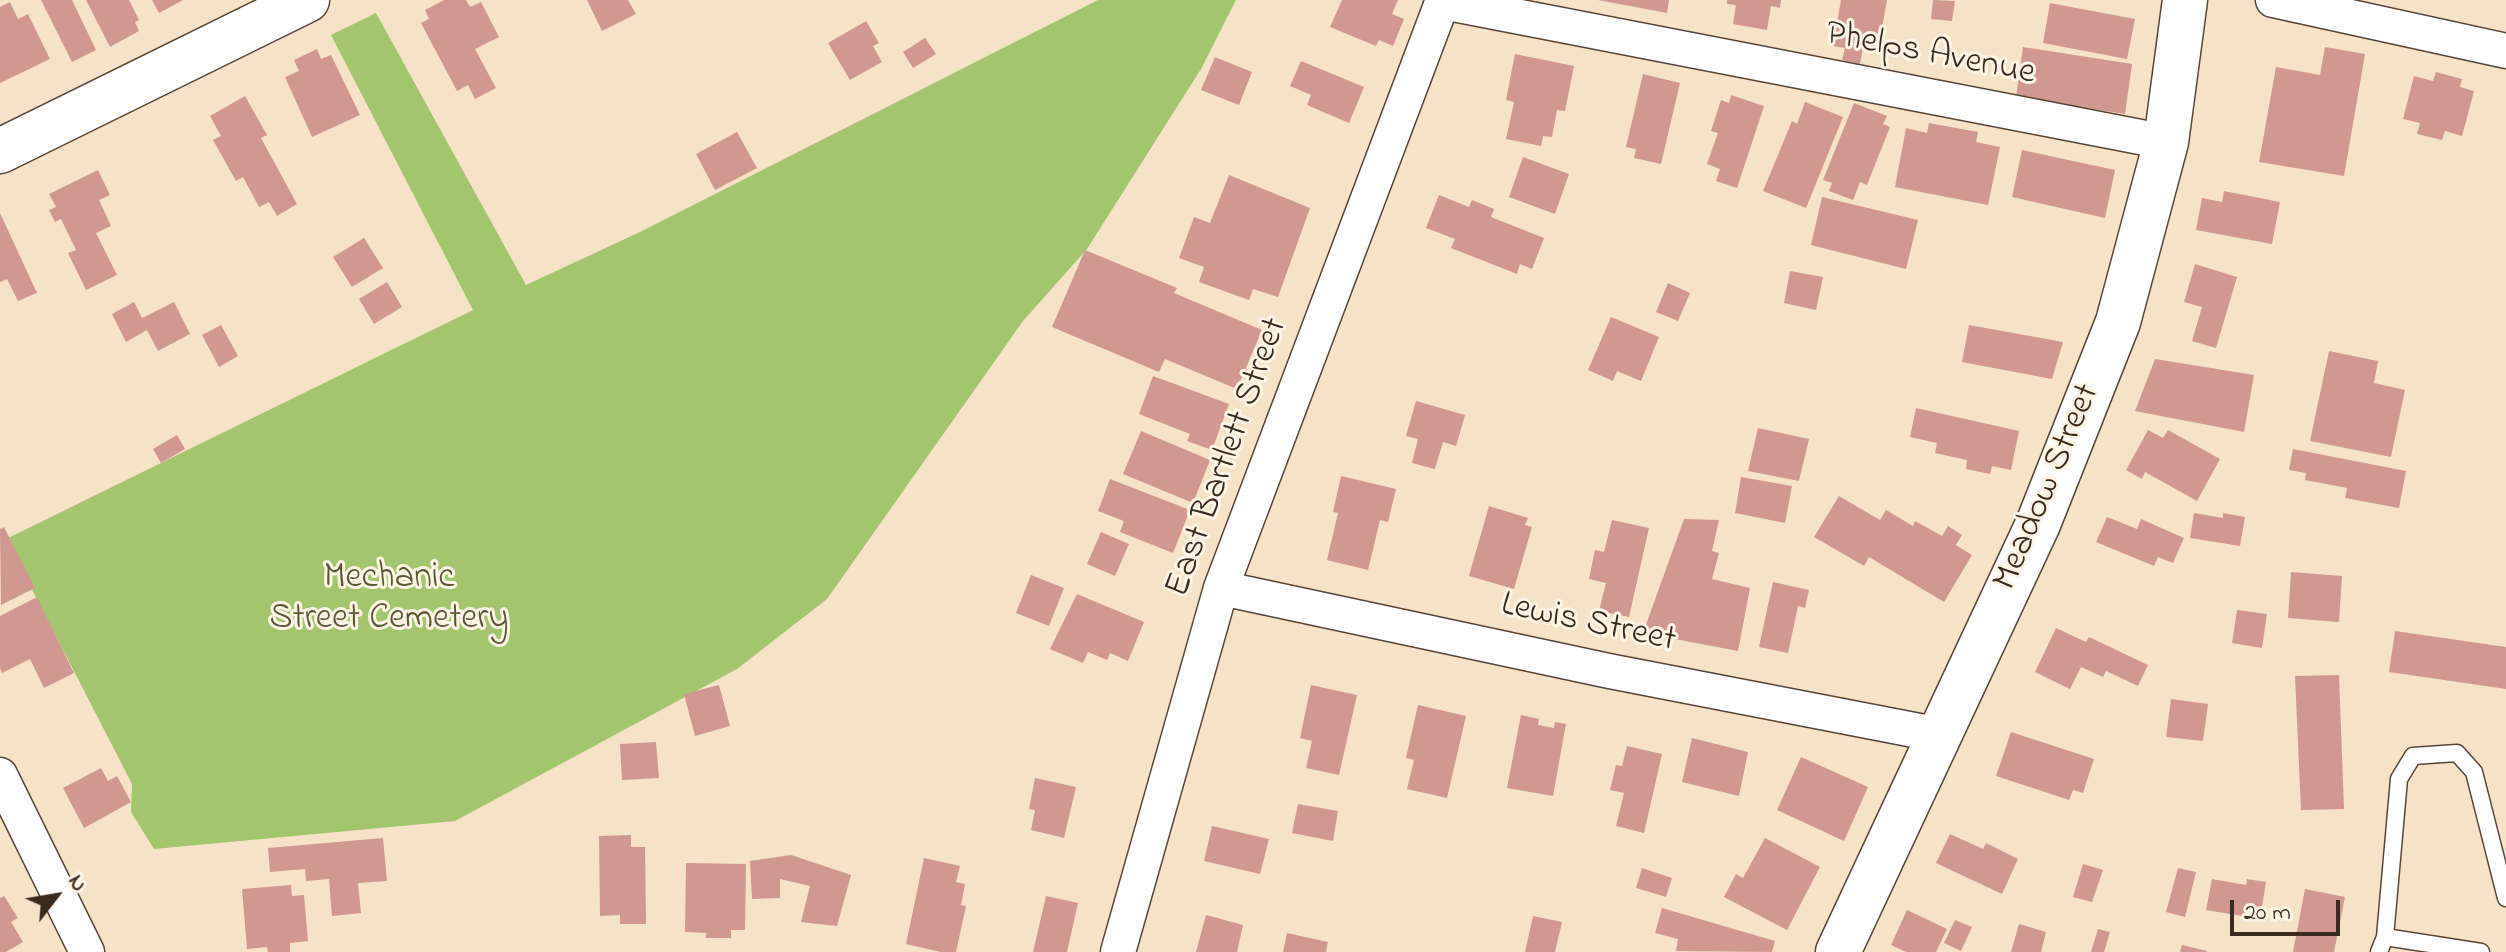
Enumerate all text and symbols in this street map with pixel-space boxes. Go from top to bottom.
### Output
street label: Phelps Avenue [1822,15,2038,97]
street label: East Bartlett Street [1158,313,1300,603]
street label: Meadow Street [1986,378,2112,598]
park label: Mechanic Street Cemetery [269,558,509,643]
street label: Lewis Street [1497,585,1679,665]
north arrow [16,856,96,936]
text: N [59,869,94,898]
scale bar [2234,884,2344,934]
text: 20 m [2244,896,2291,931]

